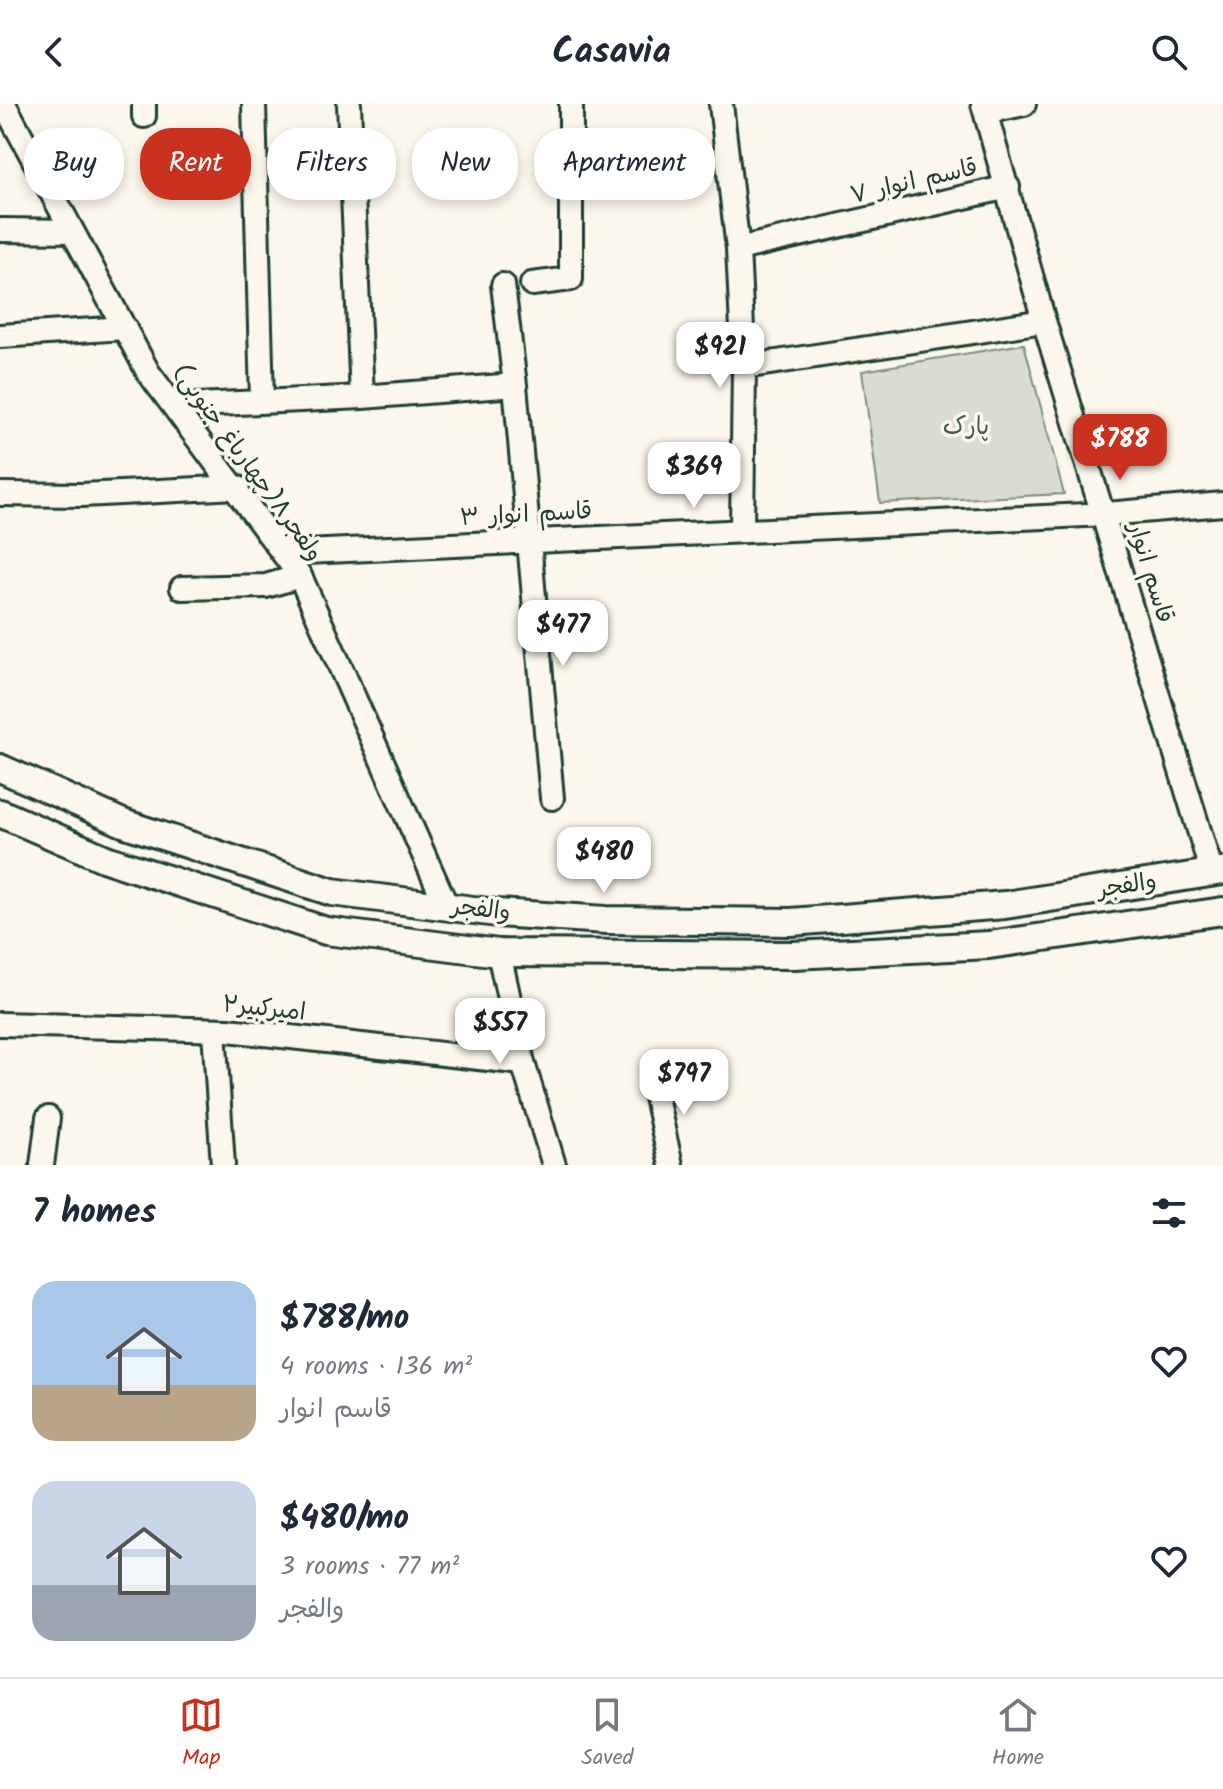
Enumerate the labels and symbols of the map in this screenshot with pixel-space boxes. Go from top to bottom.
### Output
street label: قاسم انوار ۷ [846,148,982,216]
pin: $921 [673,322,767,390]
street label: ولفجر۸(چهارباغ جنوبی) [162,356,332,570]
park label: پارک [943,408,989,447]
pin: $788 [1073,414,1167,482]
pin: $369 [647,442,741,510]
street label: قاسم انوار ۳ [459,492,593,538]
street label: قاسم انوار [1116,516,1184,628]
pin: $477 [516,600,610,668]
pin: $480 [557,827,651,895]
street label: والفجر [1093,862,1159,910]
street label: والفجر [447,887,513,932]
street label: امیرکبیر۲ [220,985,308,1033]
pin: $557 [453,998,547,1066]
pin: $797 [637,1049,731,1117]

